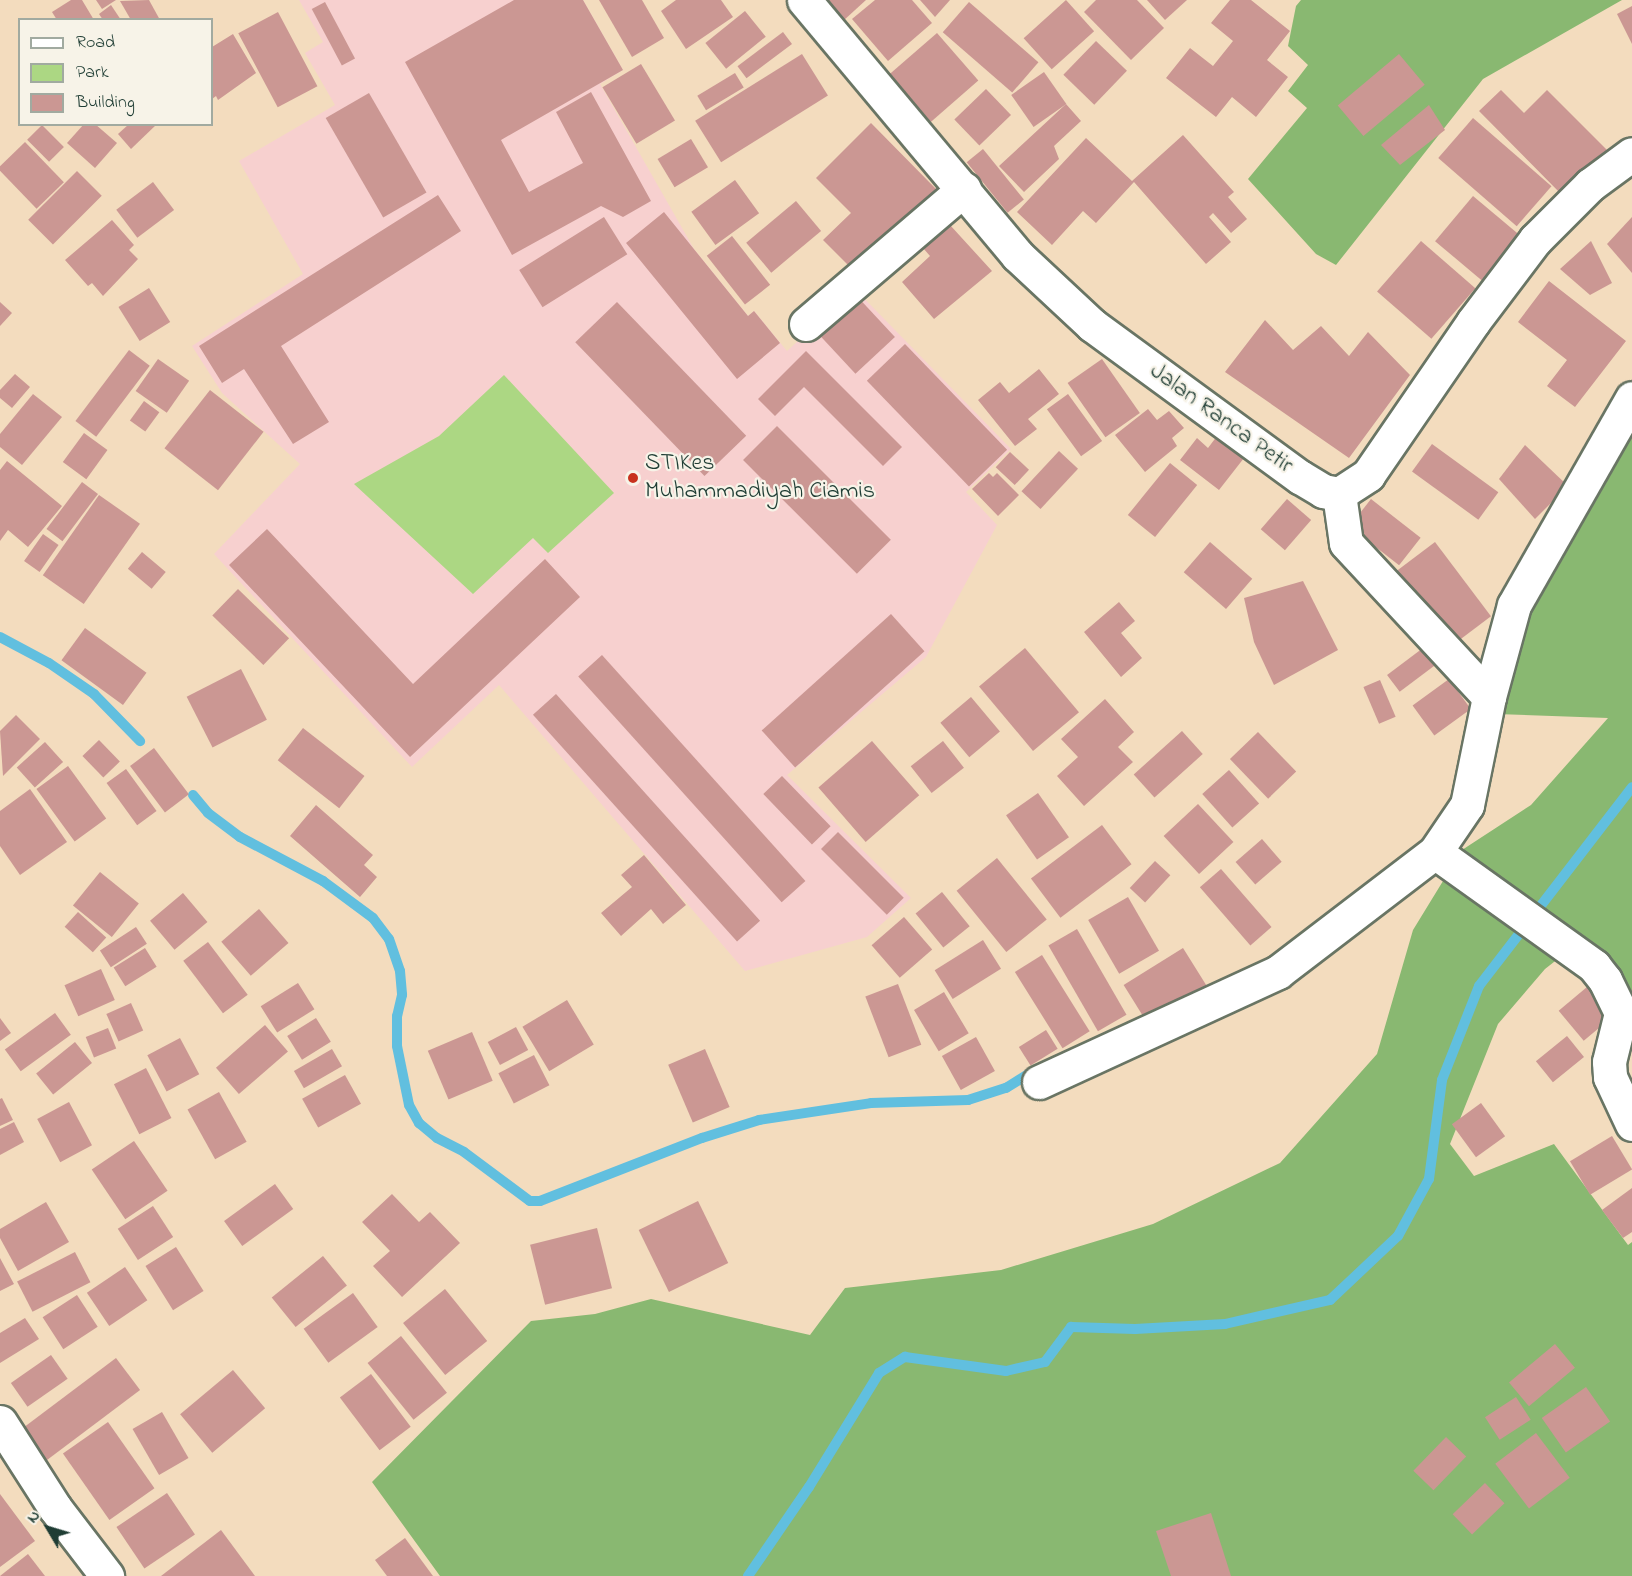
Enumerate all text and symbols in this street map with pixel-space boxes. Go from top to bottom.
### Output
legend [18,18,213,126]
text: Road [76,30,115,56]
text: Park [76,60,109,86]
text: Building [76,90,135,116]
street label: Jalan Ranca Petir [1144,357,1298,481]
place label: STIKes Muhammadiyah Ciamis [645,450,875,506]
marker: STIKes Muhammadiyah Ciamis [626,471,640,485]
north arrow [18,1498,78,1558]
text: N [21,1505,47,1529]

